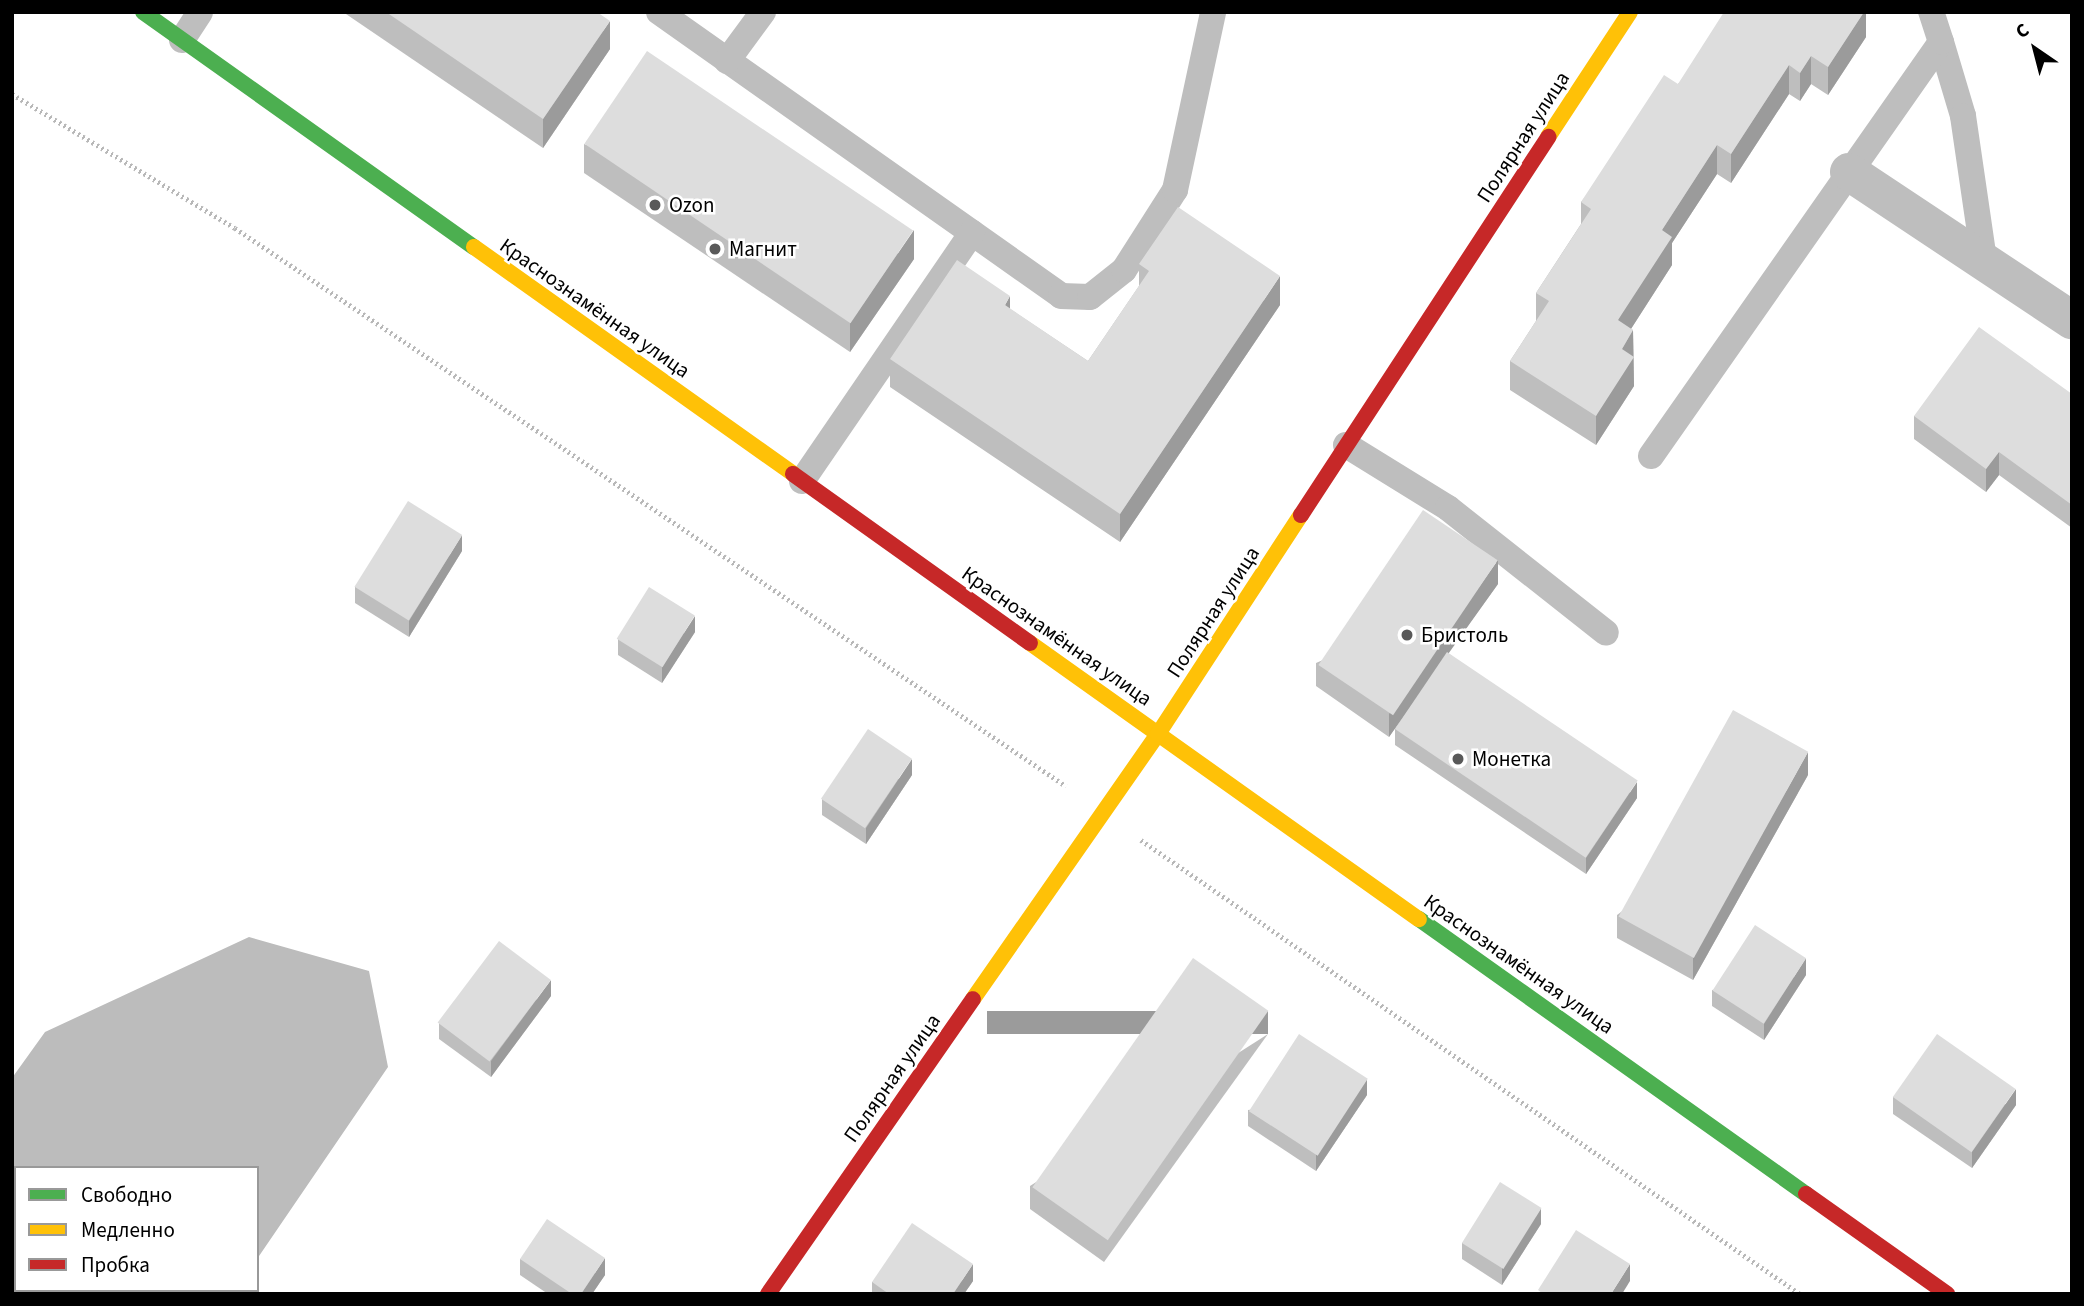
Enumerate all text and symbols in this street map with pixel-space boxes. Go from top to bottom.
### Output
north arrow [2000,14,2070,84]
text: С [2010,17,2035,46]
street label: Полярная улица [1471,67,1575,207]
place label: Ozon [669,192,714,218]
marker: Ozon [647,197,663,213]
street label: Краснознамённая улица [495,233,695,383]
place label: Магнит [729,236,797,262]
marker: Магнит [707,241,723,257]
street label: Полярная улица [1161,542,1265,682]
street label: Краснознамённая улица [957,561,1157,711]
place label: Бристоль [1421,622,1508,648]
marker: Бристоль [1399,627,1415,643]
place label: Монетка [1472,746,1551,772]
marker: Монетка [1450,751,1466,767]
street label: Краснознамённая улица [1419,889,1619,1039]
street label: Полярная улица [838,1009,946,1147]
legend [14,1166,259,1292]
text: Свободно [81,1180,172,1210]
text: Медленно [81,1215,175,1245]
text: Пробка [81,1250,150,1280]

